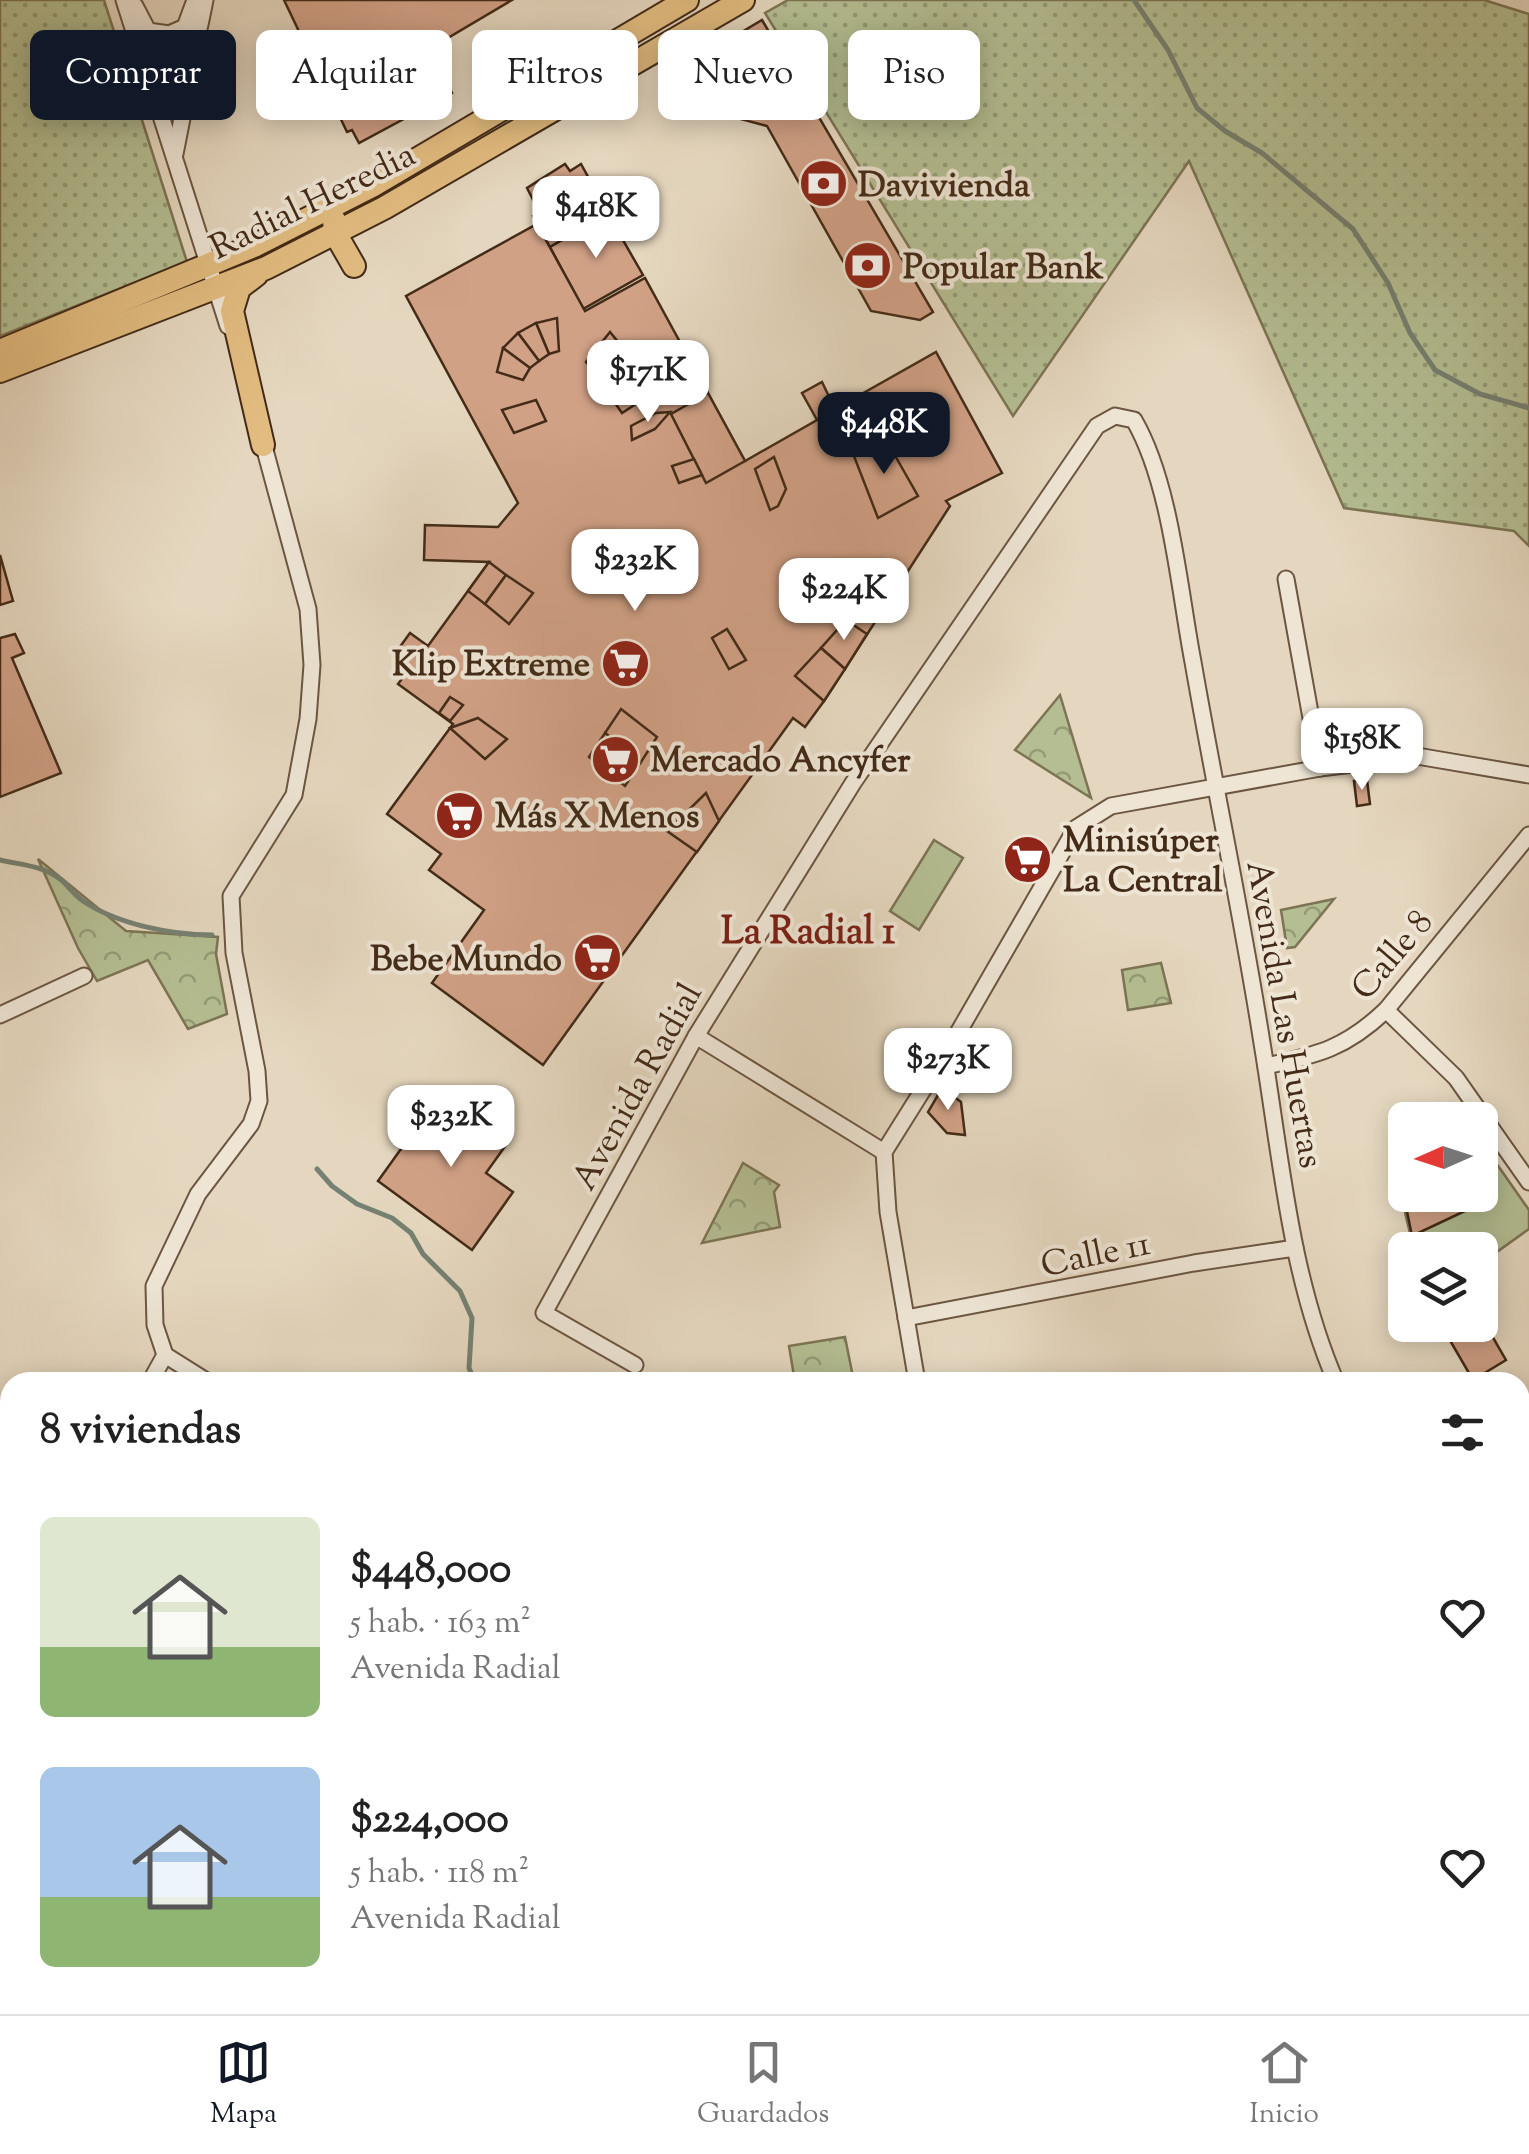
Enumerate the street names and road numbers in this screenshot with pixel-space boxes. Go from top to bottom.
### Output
street label: Radial Heredia [202,131,425,275]
street label: Avenida Las Huertas [1230,857,1335,1172]
street label: Calle 8 [1341,900,1447,1013]
street label: Avenida Radial [561,974,717,1201]
street label: Calle 11 [1036,1220,1155,1293]

